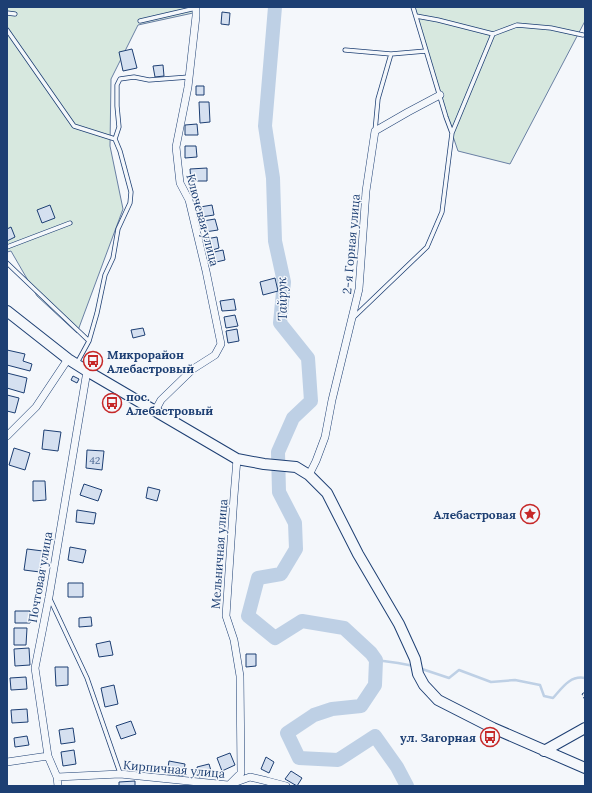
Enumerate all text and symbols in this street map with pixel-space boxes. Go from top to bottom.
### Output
street label: Ключевая улица [183,172,223,268]
street label: 2-я Горная улица [339,193,363,295]
water label: Тайрук [273,276,291,321]
place label: Микрорайон Алебастровый [107,347,194,376]
bus stop icon: Микрорайон Алебастровый [82,350,104,372]
place label: пос. Алебастровый [126,389,213,418]
bus stop icon: пос. Алебастровый [101,392,123,414]
house number: 42 [90,454,100,467]
street label: Мельничная улица [208,498,230,610]
place icon: Алебастровая [519,503,541,525]
place label: Алебастровая [434,507,516,522]
street label: Почтовая улица [25,530,55,624]
bus stop icon: ул. Загорная [479,726,501,748]
place label: ул. Загорная [400,730,476,745]
street label: Кирпичная улица [122,757,226,781]

